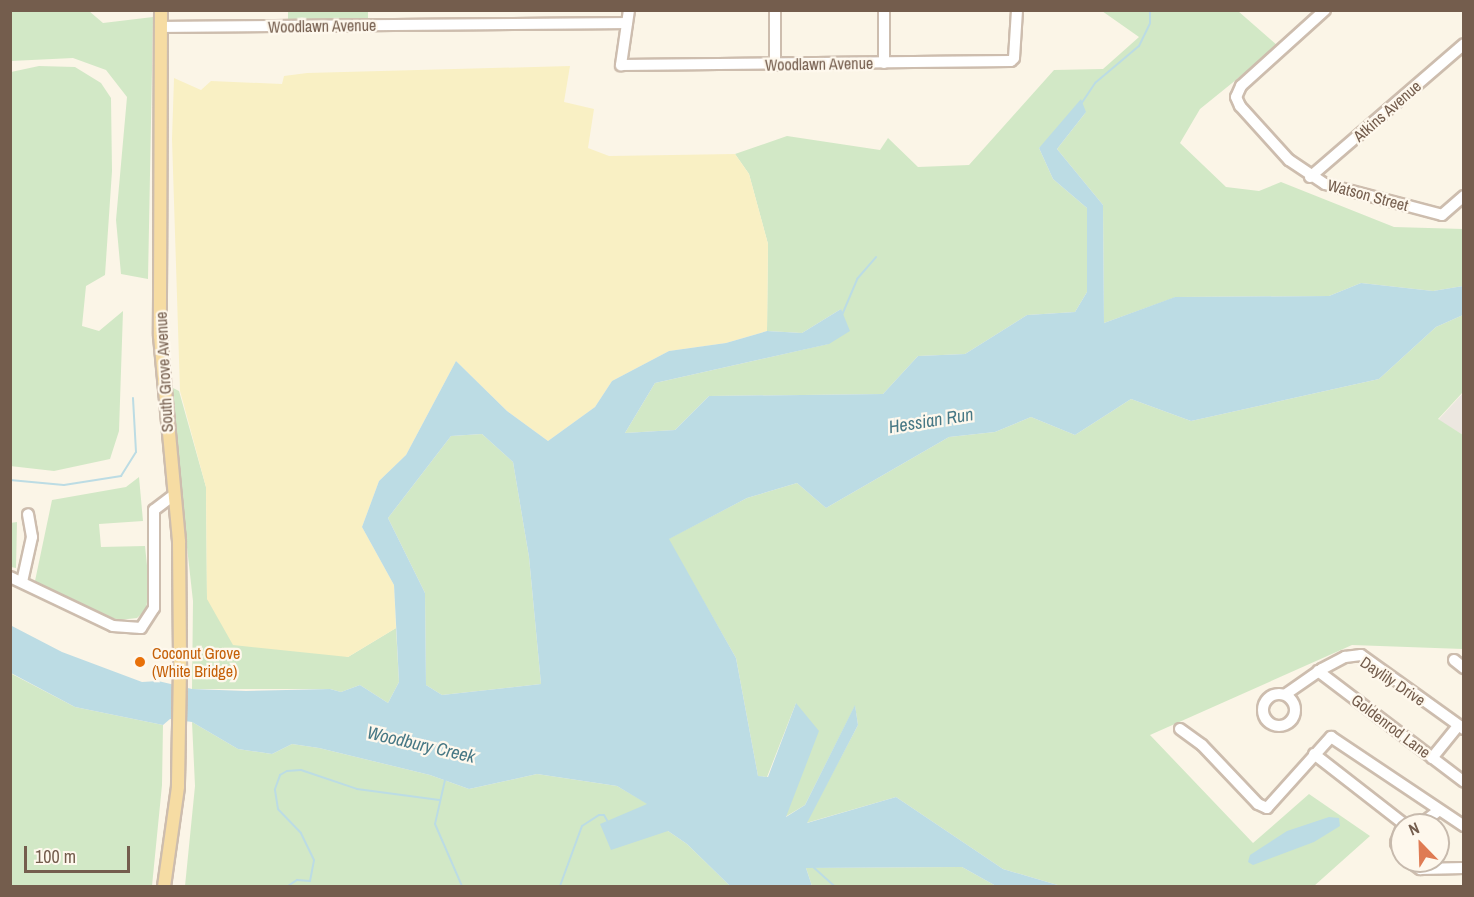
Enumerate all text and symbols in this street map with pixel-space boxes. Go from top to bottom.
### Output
street label: Woodlawn Avenue [267,15,377,37]
street label: Woodlawn Avenue [764,53,874,75]
street label: Atkins Avenue [1349,76,1425,146]
street label: Watson Street [1326,175,1410,215]
street label: South Grove Avenue [151,311,177,433]
water label: Hessian Run [887,404,975,438]
place label: Coconut Grove (White Bridge) [152,643,240,681]
street label: Daylily Drive [1357,652,1429,710]
marker: Coconut Grove (White Bridge) [133,655,147,669]
street label: Goldenrod Lane [1348,690,1434,762]
water label: Woodbury Creek [365,722,477,768]
north arrow [1390,813,1450,873]
text: N [1405,816,1422,840]
scale bar [27,834,134,872]
text: 100 m [35,844,76,869]

